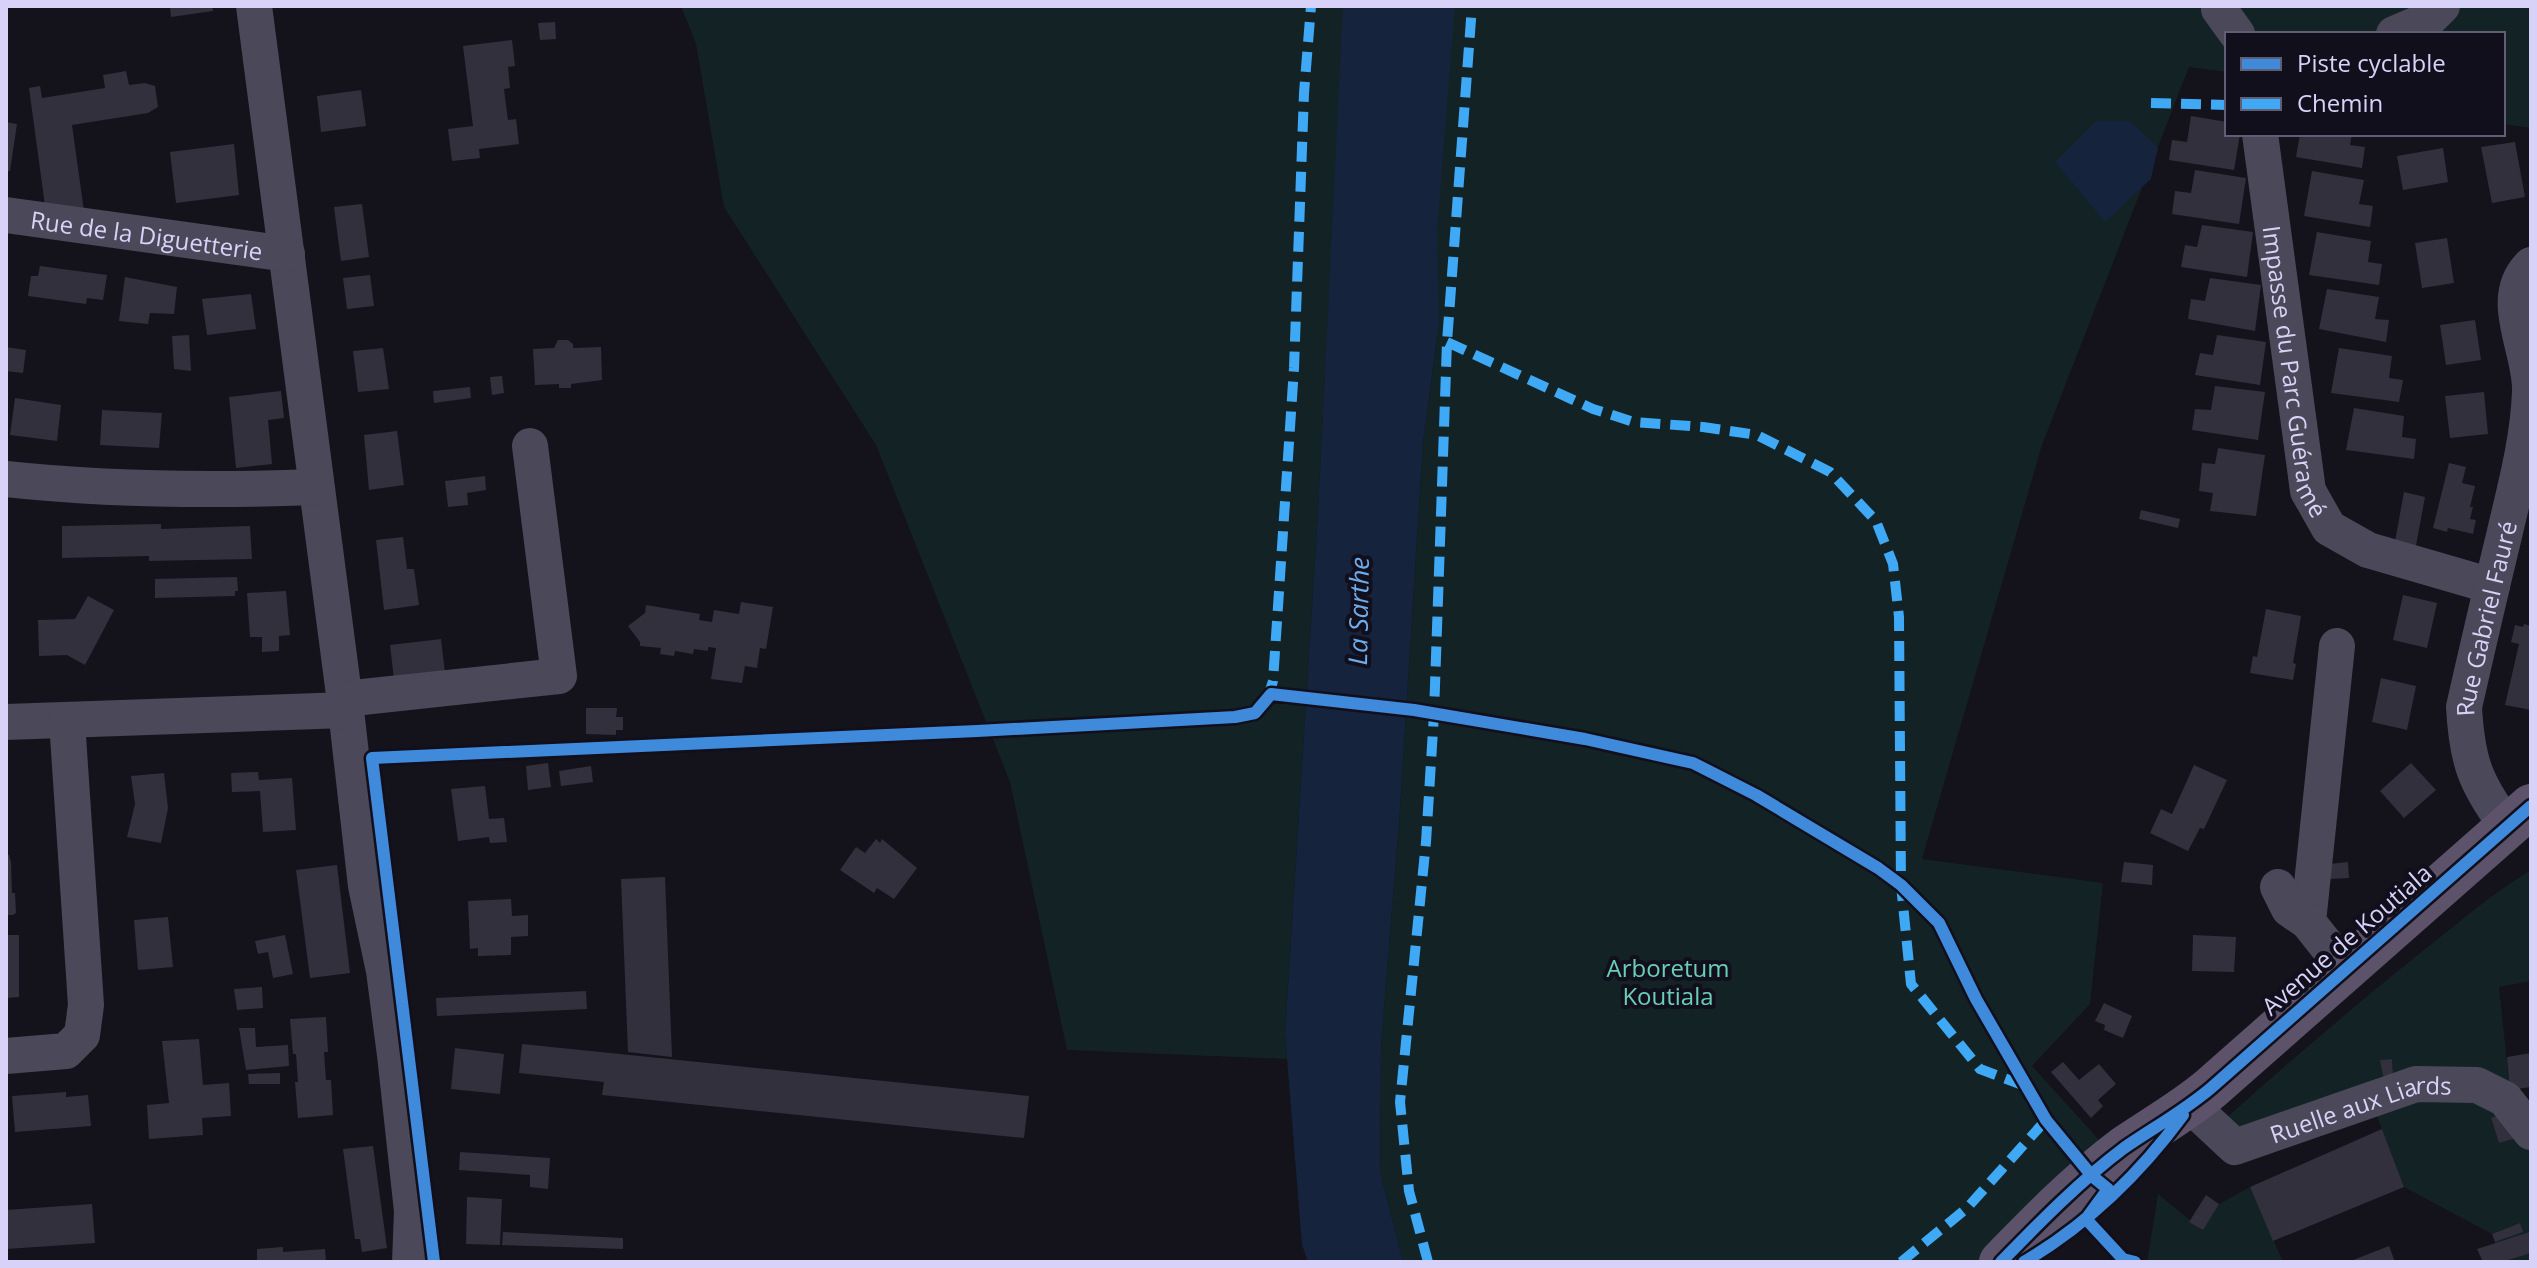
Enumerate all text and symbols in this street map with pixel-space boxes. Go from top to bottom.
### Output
legend [2225,32,2505,136]
text: Piste cyclable [2297,46,2446,79]
text: Chemin [2297,86,2383,119]
street label: Rue de la Diguetterie [29,202,265,267]
street label: Impasse du Parc Guéramé [2256,223,2336,523]
street label: Rue Gabriel Fauré [2447,517,2524,717]
water label: La Sarthe [1339,556,1377,666]
street label: Avenue de Koutiala [2254,856,2438,1022]
park label: Arboretum Koutiala [1607,951,1729,1012]
street label: Ruelle aux Liards [2265,1067,2452,1150]

